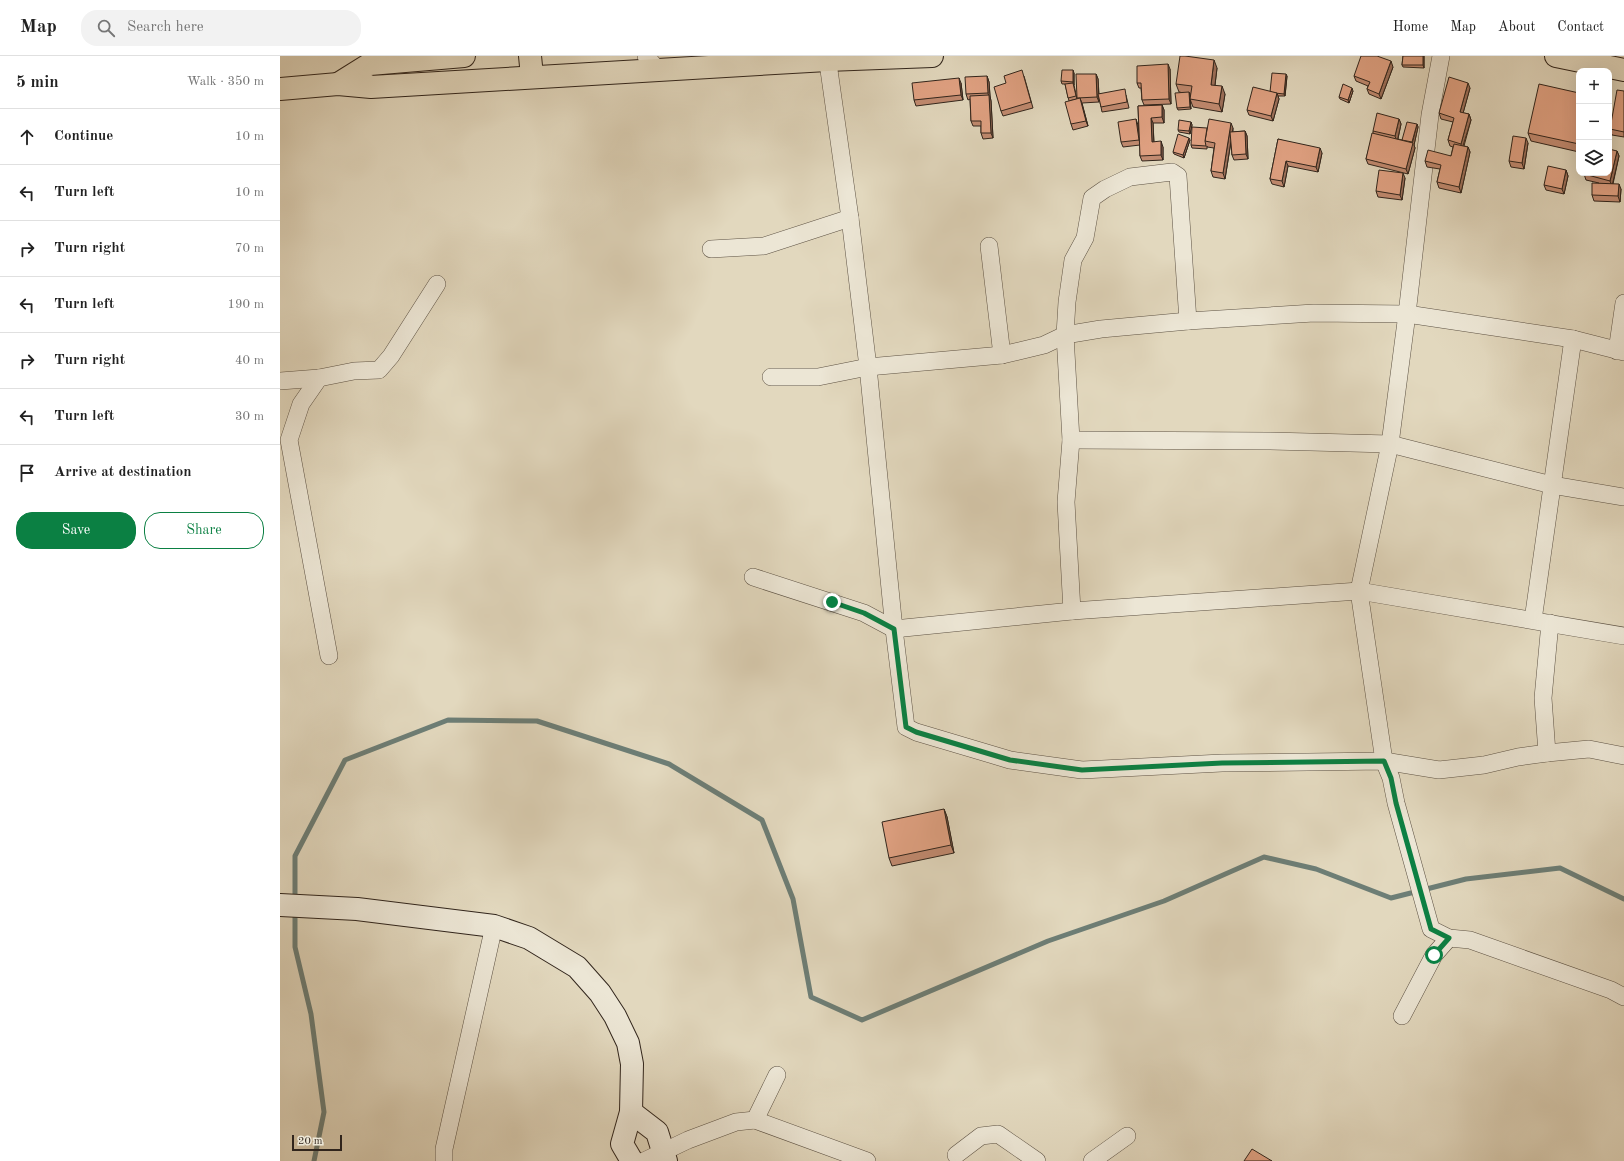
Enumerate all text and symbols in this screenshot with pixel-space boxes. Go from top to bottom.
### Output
search box [81,10,361,46]
icon: search [95,17,117,39]
text: Map [20,18,57,37]
text: Search here [127,20,204,35]
text: Home [1393,20,1428,34]
text: Map [1450,20,1476,34]
text: About [1498,20,1535,34]
text: Contact [1557,20,1604,34]
map controls [1576,68,1612,176]
button: + [1576,68,1612,104]
text: 5 min [16,74,59,91]
text: Walk · 350 m [187,75,264,88]
button: − [1576,104,1612,140]
icon: ahead [16,126,38,148]
text: Continue [54,129,113,144]
text: 10 m [235,130,264,143]
button: layers [1576,140,1612,176]
icon: left [16,182,38,204]
text: Turn left [54,185,114,200]
text: 10 m [235,186,264,199]
icon: right [16,238,38,260]
text: Turn right [54,241,125,256]
text: 70 m [235,242,264,255]
icon: left [16,294,38,316]
text: Turn left [54,297,114,312]
text: 190 m [227,298,264,311]
icon: right [16,350,38,372]
text: Turn right [54,353,125,368]
text: 40 m [235,354,264,367]
icon: left [16,406,38,428]
text: Turn left [54,409,114,424]
text: 30 m [235,410,264,423]
icon: arrive [16,462,38,484]
text: Arrive at destination [54,465,192,480]
button: Save [16,512,136,549]
button: Share [144,512,264,549]
route end [823,593,841,611]
route start [1425,946,1443,964]
scale bar [292,1133,342,1152]
text: 20 m [298,1136,323,1147]

